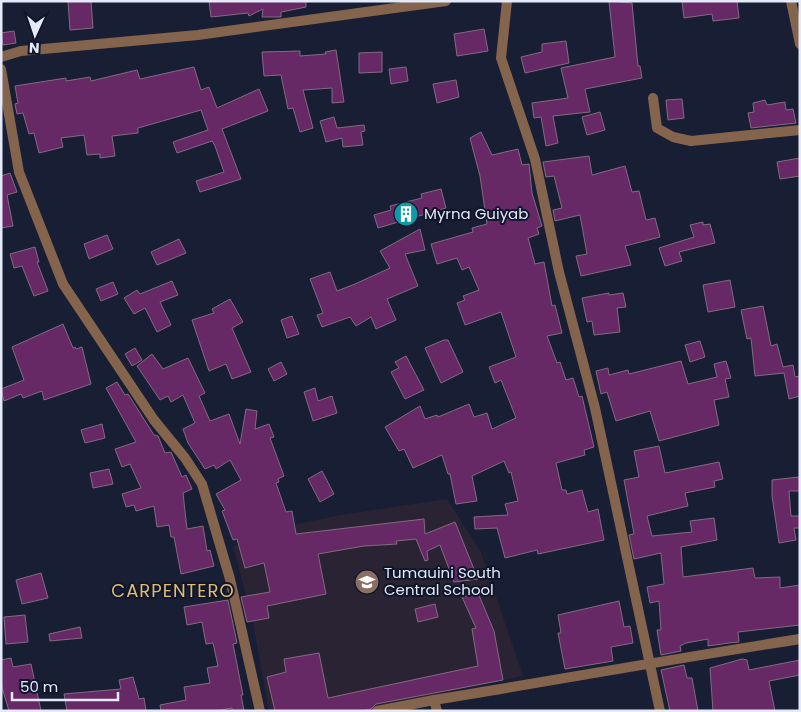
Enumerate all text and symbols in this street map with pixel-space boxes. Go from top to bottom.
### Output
north arrow [10,10,60,60]
text: N [29,38,40,58]
building icon: Myrna Guiyab [393,201,419,227]
place label: Myrna Guiyab [424,203,528,224]
place label: Tumauini South Central School [384,562,501,600]
school or university icon: Tumauini South Central School [354,569,380,595]
district label: CARPENTERO [111,578,235,603]
scale bar [12,670,119,702]
text: 50 m [20,676,58,697]

